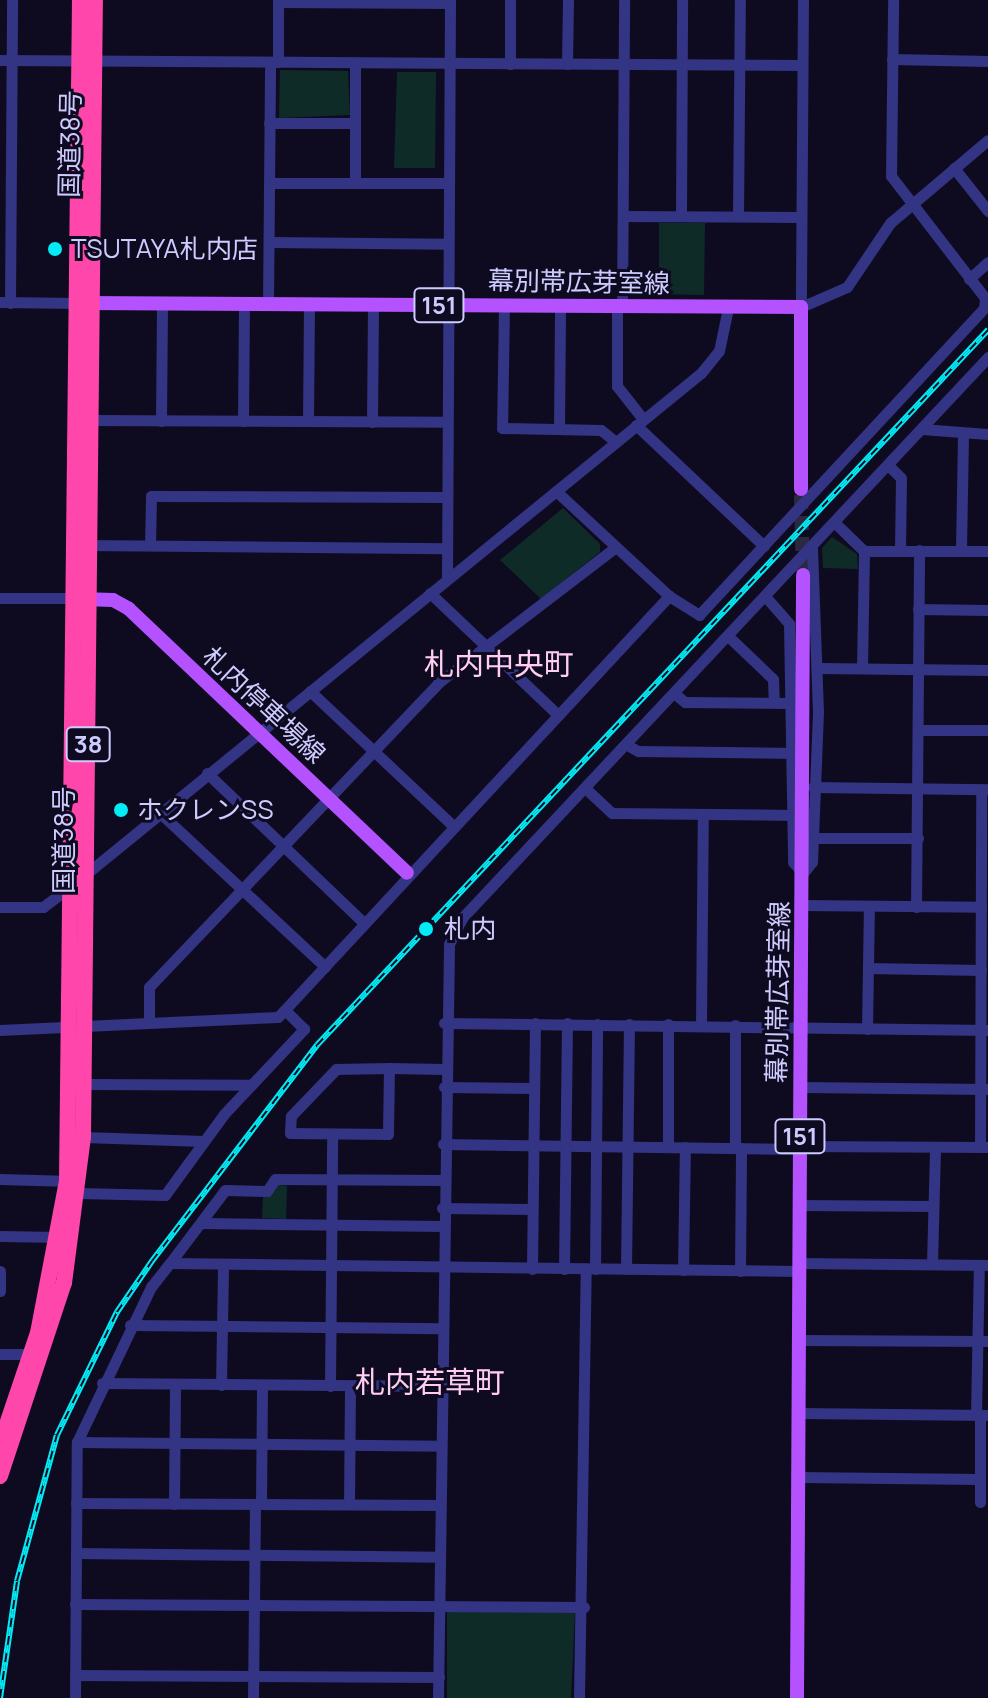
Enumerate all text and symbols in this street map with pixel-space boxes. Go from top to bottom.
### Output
street label: 国道38号 [53,90,87,198]
place label: TSUTAYA札内店 [71,233,258,265]
marker: TSUTAYA札内店 [46,240,64,258]
street label: 幕別帯広芽室線 [488,265,670,299]
road number: 151 [413,285,465,325]
street label: 札内停車場線 [196,640,332,770]
district label: 札内中央町 [424,646,574,682]
road number: 38 [64,724,112,764]
street label: 国道38号 [48,786,80,894]
place label: ホクレンSS [137,794,273,826]
marker: ホクレンSS [112,801,130,819]
street label: 幕別帯広芽室線 [761,901,795,1083]
place label: 札内 [444,913,496,945]
marker: 札内 [415,918,437,940]
road number: 151 [774,1116,826,1156]
district label: 札内若草町 [355,1364,505,1400]

